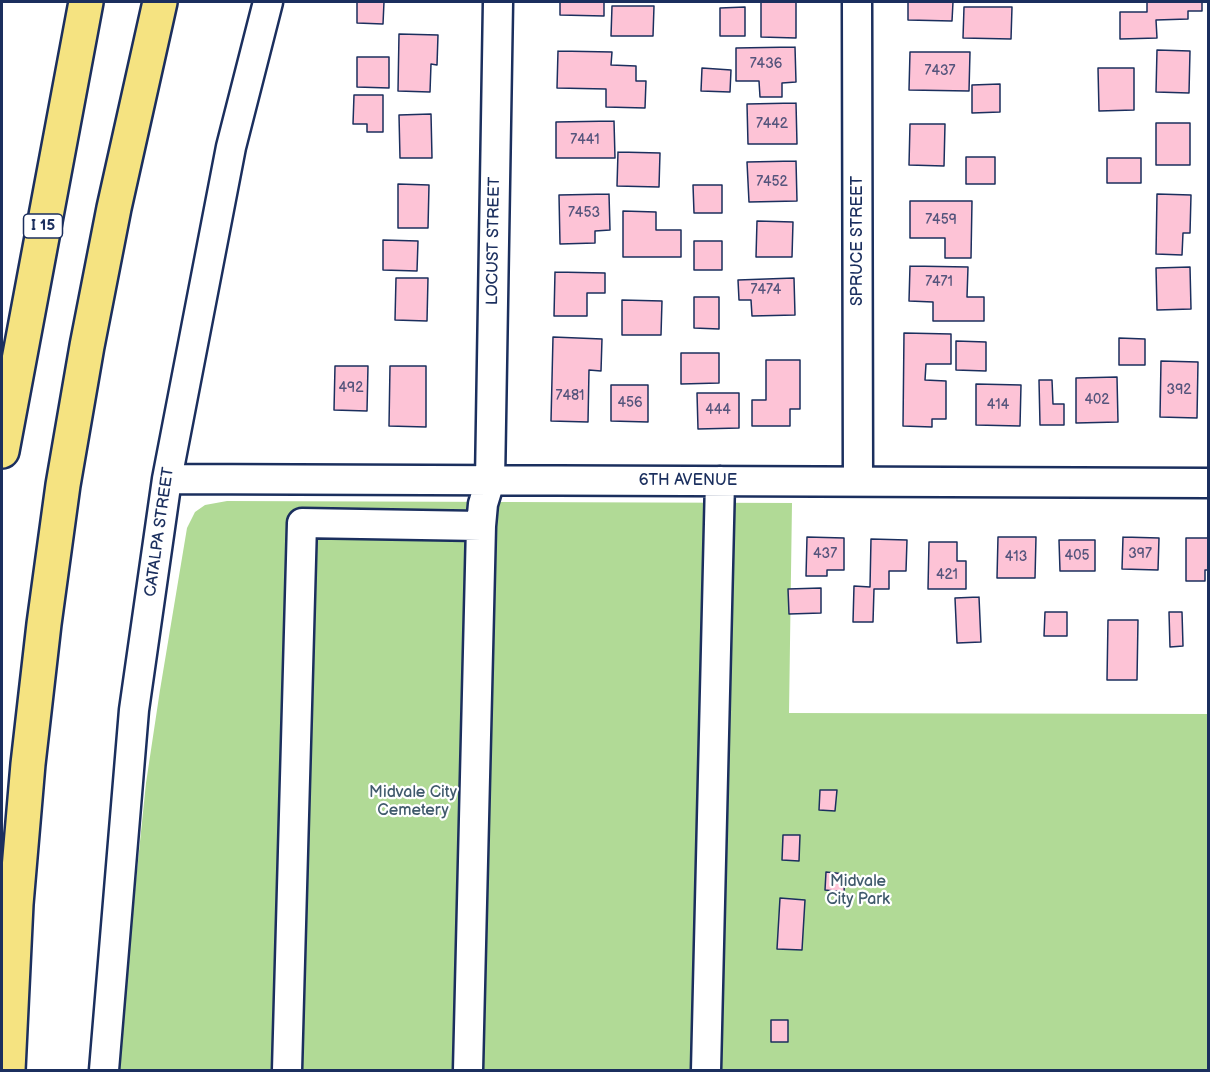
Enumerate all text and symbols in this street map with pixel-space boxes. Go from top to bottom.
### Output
house number: 7436 [750,56,782,72]
house number: 7437 [925,63,955,79]
house number: 7442 [756,116,788,132]
house number: 7441 [570,132,600,148]
house number: 7452 [756,174,788,190]
street label: SPRUCE STREET [848,176,868,306]
street label: LOCUST STREET [483,177,505,305]
house number: 7453 [568,205,600,221]
house number: 7459 [925,212,957,228]
road number: I 15 [24,214,63,238]
house number: 7471 [925,274,953,290]
house number: 7474 [751,282,781,298]
house number: 492 [339,380,363,396]
house number: 392 [1167,382,1191,398]
house number: 7481 [556,388,584,404]
house number: 402 [1084,392,1110,408]
house number: 456 [617,395,643,411]
house number: 414 [987,397,1009,413]
house number: 444 [705,402,731,418]
street label: CATALPA STREET [141,466,179,598]
street label: 6TH AVENUE [639,471,737,491]
house number: 437 [813,546,837,562]
house number: 397 [1128,546,1152,562]
house number: 405 [1065,548,1089,564]
house number: 413 [1005,549,1027,565]
house number: 421 [936,567,958,583]
park label: Midvale City Cemetery [369,783,457,821]
park label: Midvale City Park [826,872,890,910]

